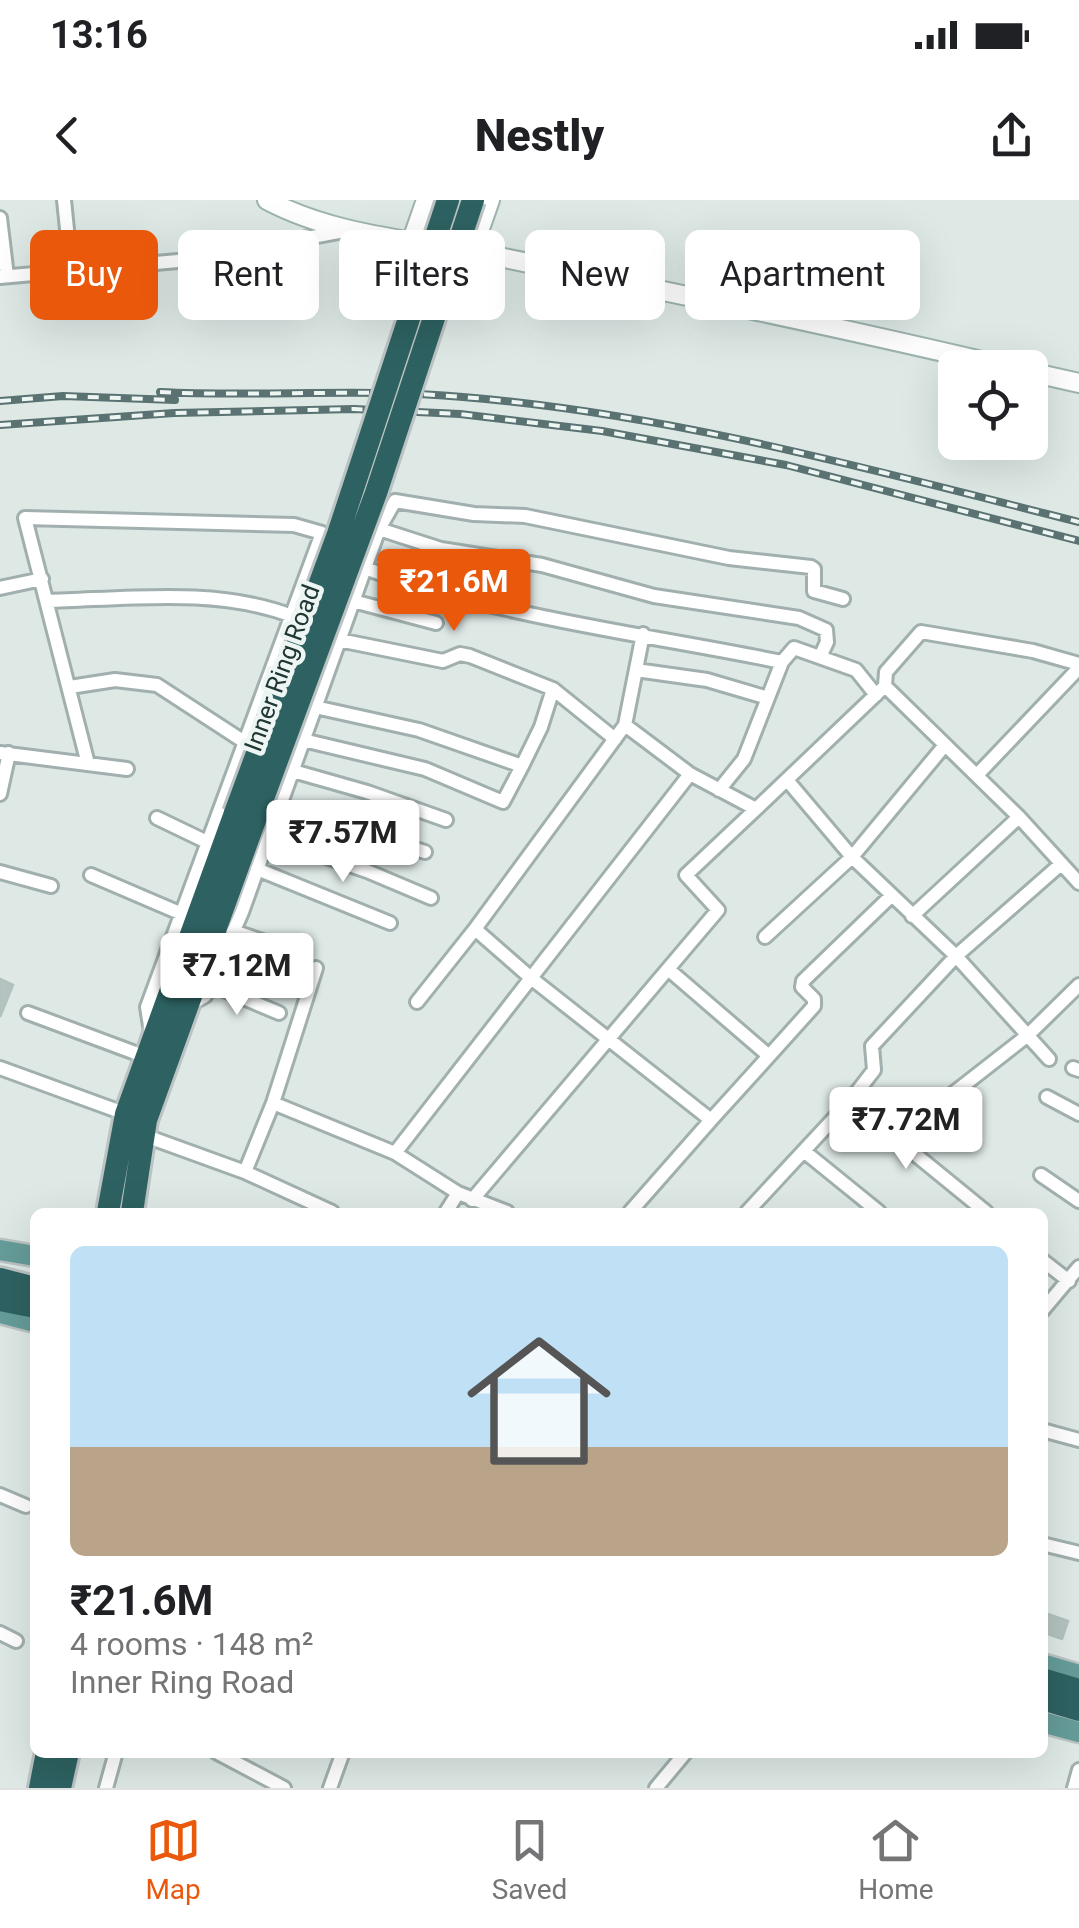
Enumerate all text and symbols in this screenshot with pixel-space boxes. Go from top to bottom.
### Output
text: 13:16 [50,13,148,57]
icon: back [40,108,95,163]
icon: share [984,108,1039,163]
text: Nestly [475,109,604,162]
chip: Buy [30,230,158,320]
chip: Rent [178,230,319,320]
chip: Filters [339,230,505,320]
chip: New [525,230,665,320]
chip: Apartment [685,230,920,320]
map controls [938,350,1048,460]
button: locate [938,350,1048,460]
pin: ₹21.6M [373,549,535,634]
text: ₹21.6M [399,562,509,600]
street label: Inner Ring Road [238,581,326,755]
pin: ₹7.57M [262,800,424,885]
text: ₹7.57M [288,813,398,851]
pin: ₹7.12M [156,933,318,1018]
text: ₹7.12M [182,946,292,984]
pin: ₹7.72M [825,1087,987,1172]
text: ₹7.72M [851,1100,961,1138]
icon: home [449,1311,629,1491]
text: ₹21.6M [70,1576,213,1625]
text: 4 rooms · 148 m² [70,1625,313,1663]
text: Inner Ring Road [70,1663,294,1701]
tab: Map [145,1813,201,1906]
tab: Saved [492,1813,567,1906]
tab: Home [858,1813,934,1906]

